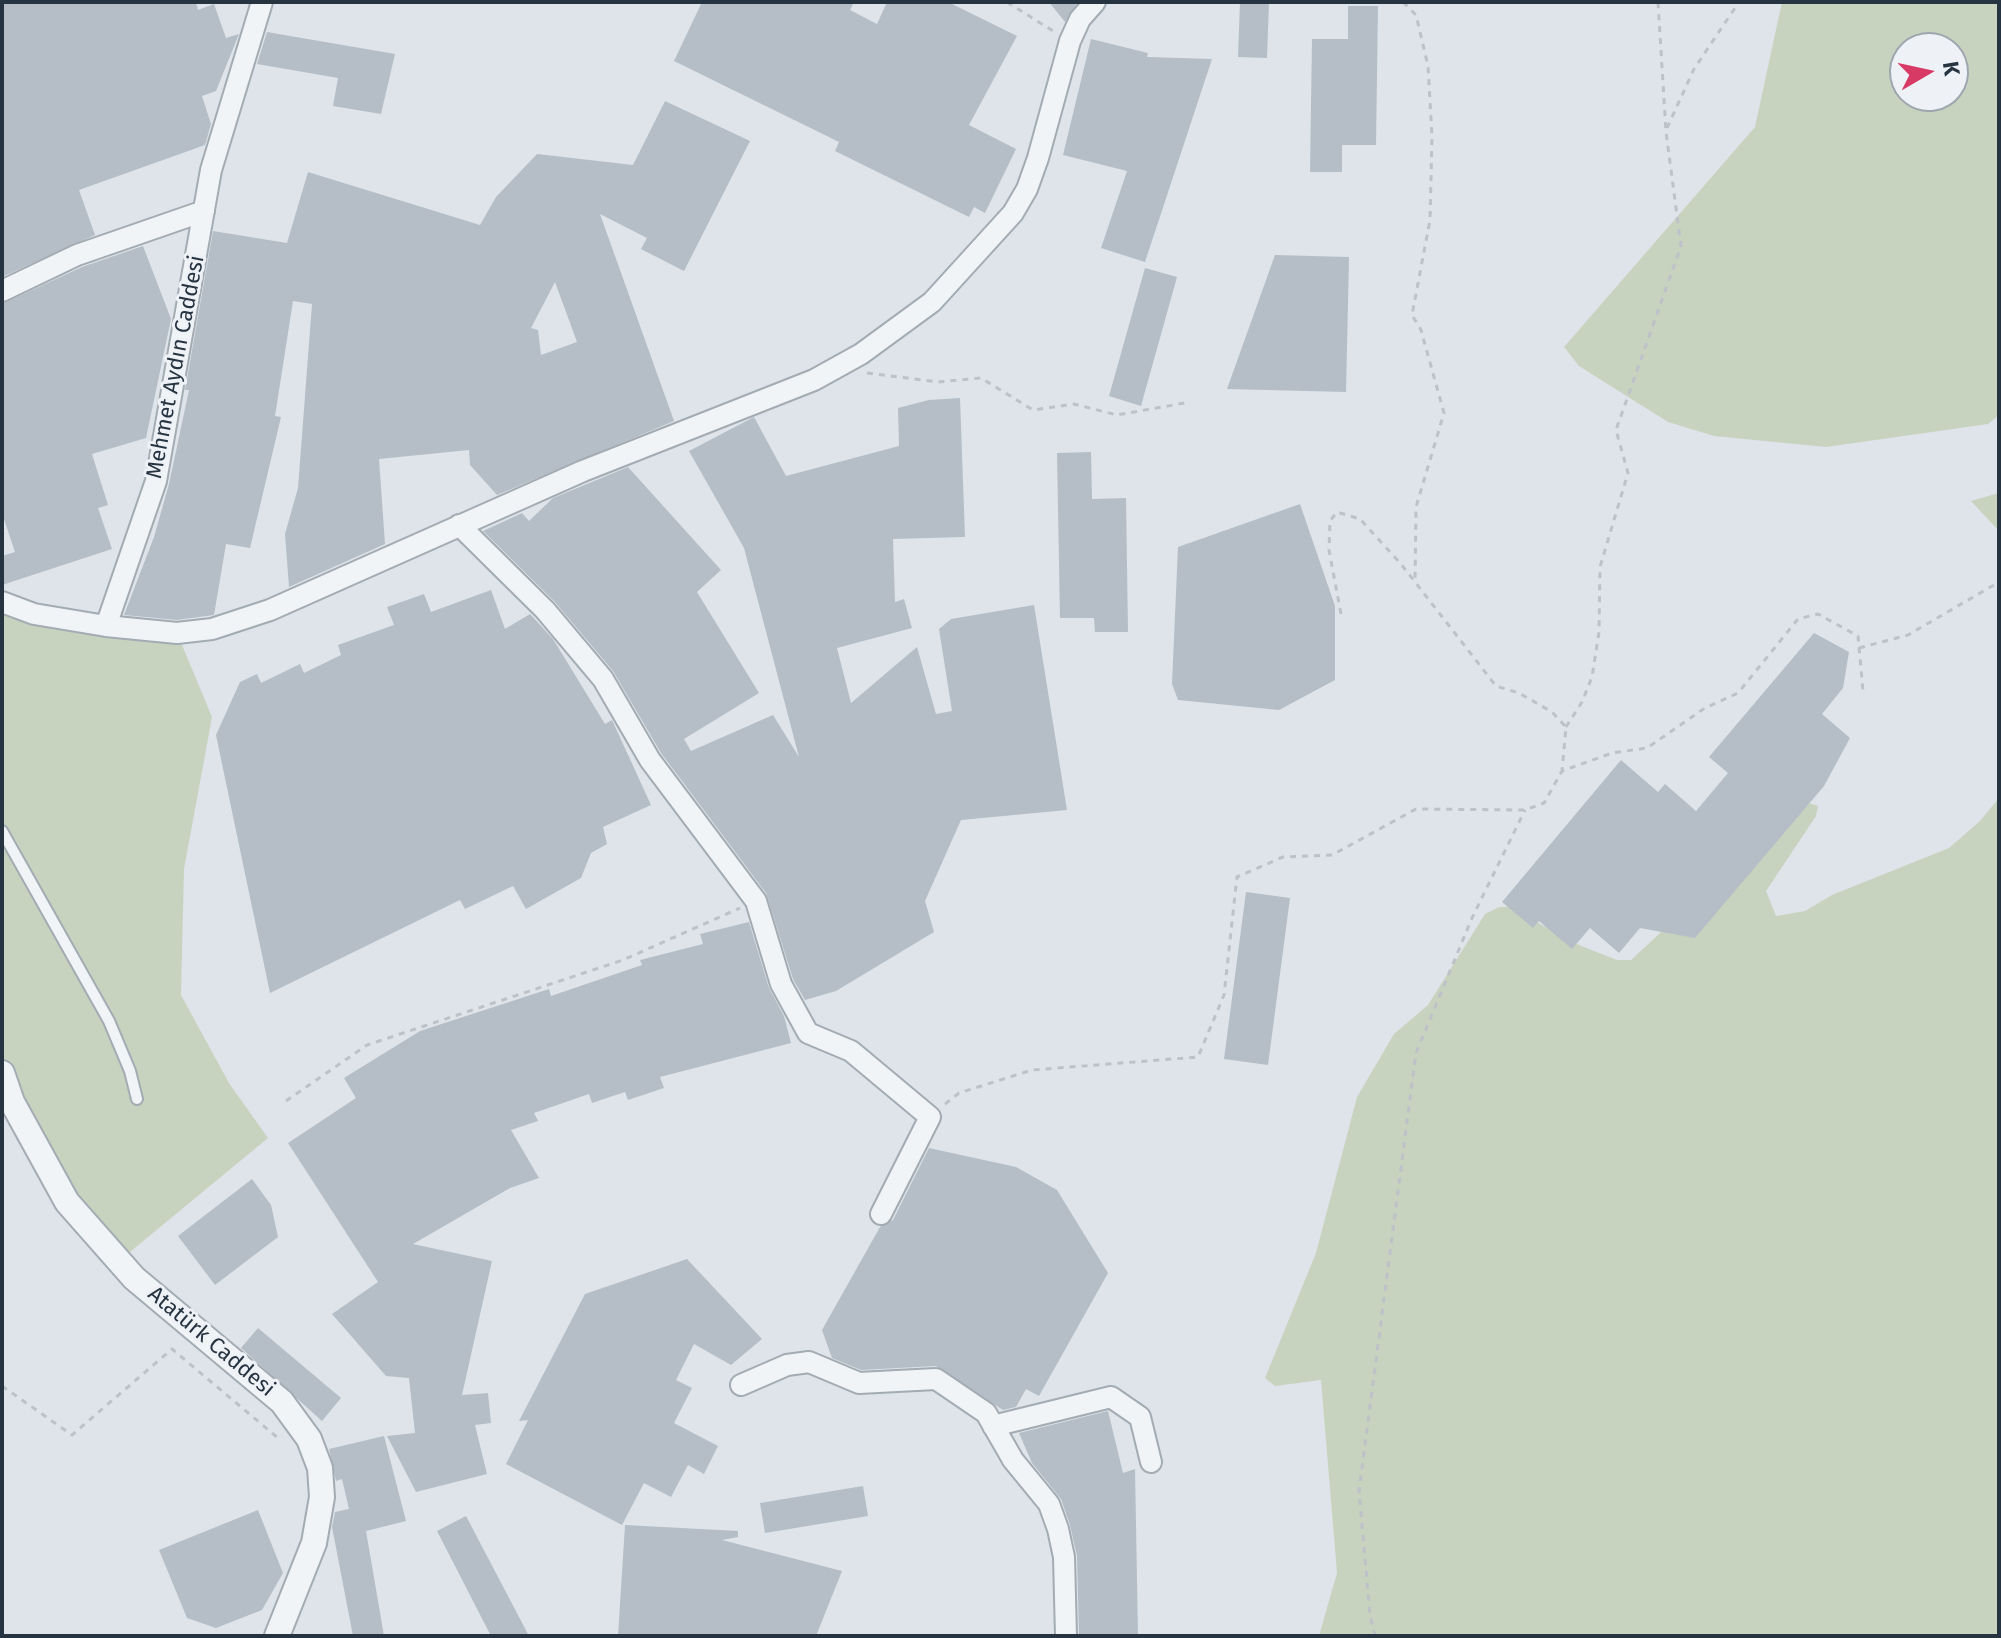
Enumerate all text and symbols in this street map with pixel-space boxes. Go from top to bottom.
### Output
north arrow [1889,32,1969,112]
text: K [1937,59,1966,77]
street label: Mehmet Aydın Caddesi [141,253,211,481]
street label: Atatürk Caddesi [142,1281,280,1403]

